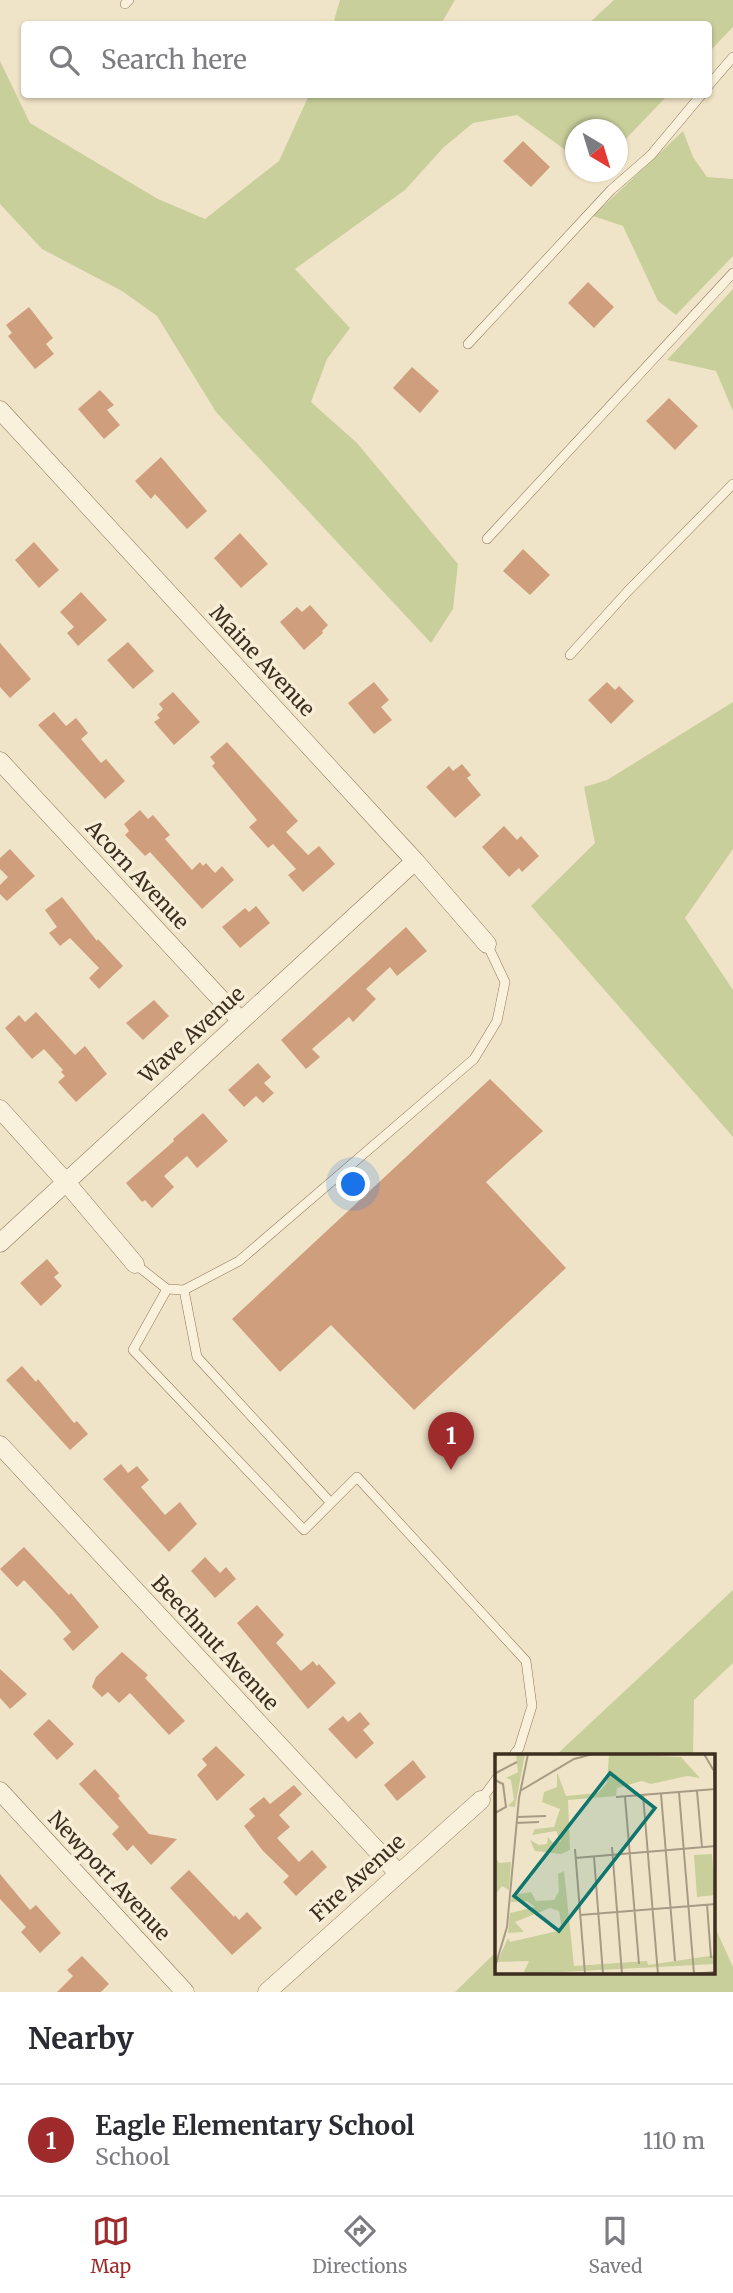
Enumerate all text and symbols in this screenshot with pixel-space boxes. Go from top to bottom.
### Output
search box [21,21,712,98]
icon: search [45,41,83,79]
text: Search here [101,43,247,76]
north arrow [565,119,628,182]
street label: Maine Avenue [204,599,321,722]
street label: Acorn Avenue [79,814,195,935]
street label: Wave Avenue [133,980,250,1090]
your location [336,1167,370,1201]
pin: 1 [428,1412,474,1470]
street label: Beechnut Avenue [146,1570,285,1716]
inset map [495,1754,716,1974]
street label: Newport Avenue [42,1805,176,1946]
street label: Fire Avenue [305,1828,411,1927]
text: Nearby [28,2019,134,2057]
text: Eagle Elementary School [95,2109,414,2142]
text: 1 [46,2126,56,2155]
text: 110 m [643,2126,705,2155]
text: School [95,2142,170,2171]
tab: Map [91,2212,131,2278]
tab: Directions [312,2212,407,2278]
tab: Saved [589,2212,642,2278]

